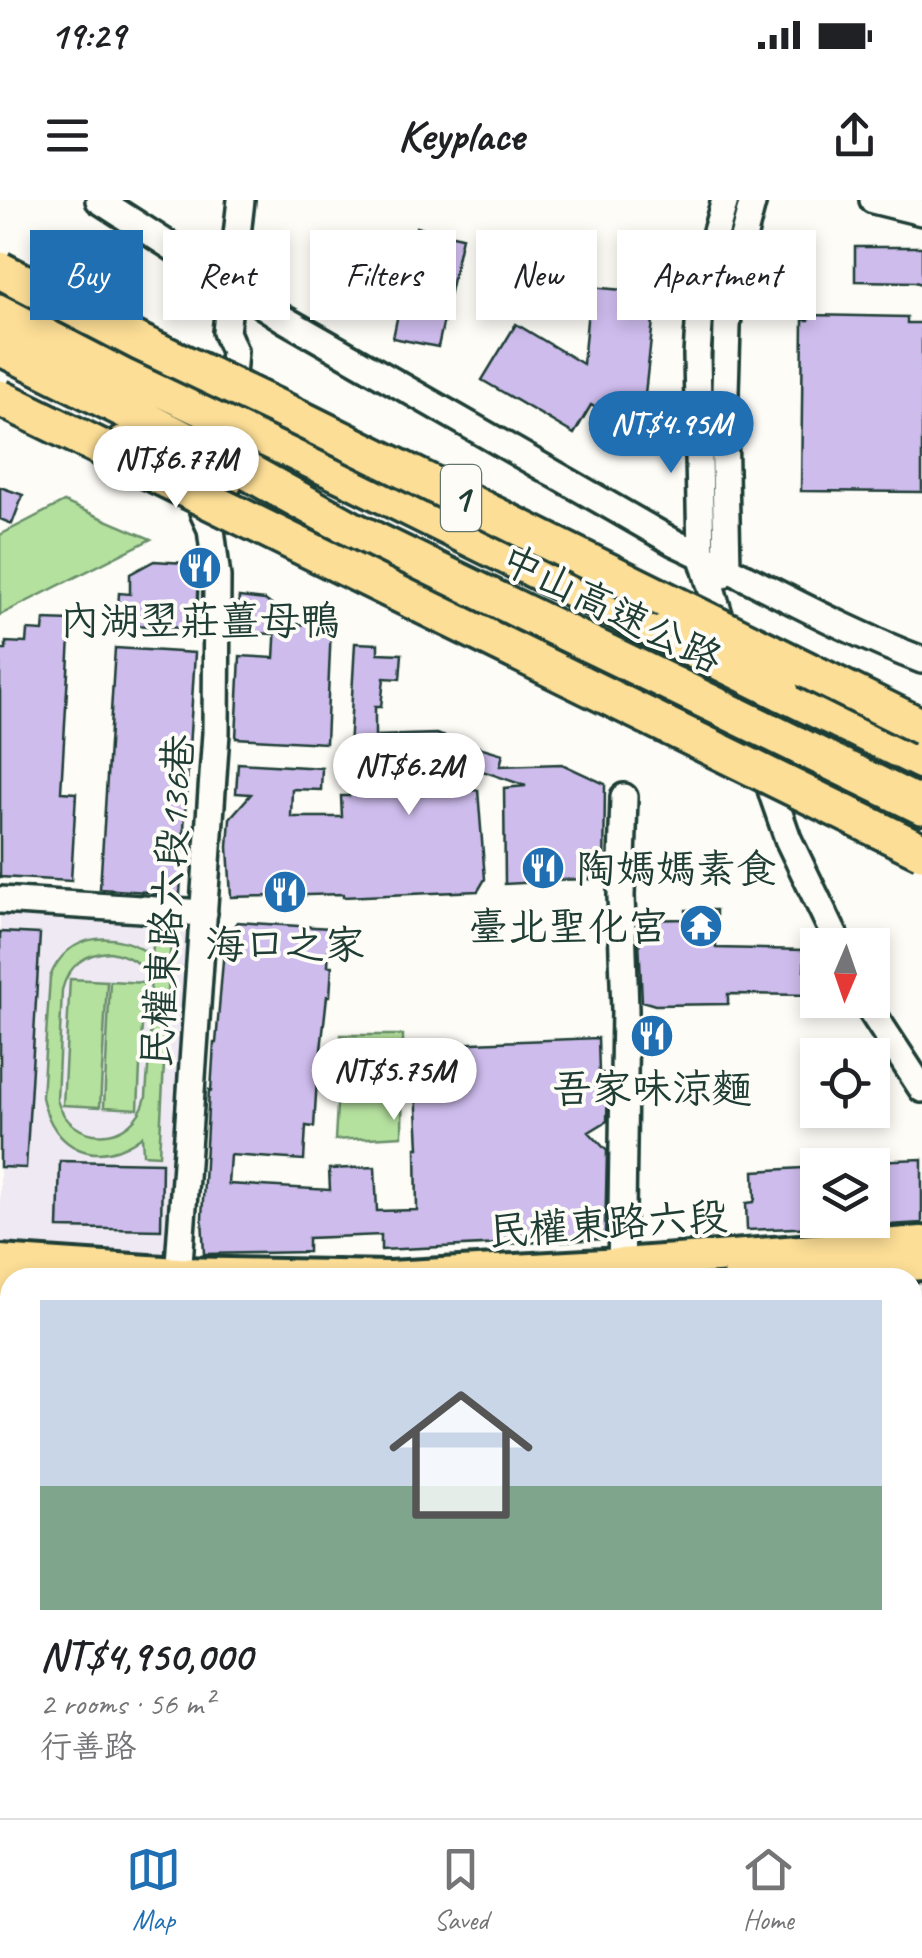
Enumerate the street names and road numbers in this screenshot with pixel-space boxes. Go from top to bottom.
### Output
road number: 1 [441,465,481,531]
street label: 中山高速公路 [493,534,730,684]
street label: 民權東路六段136巷 [131,733,205,1069]
street label: 民權東路六段 [487,1191,730,1257]

